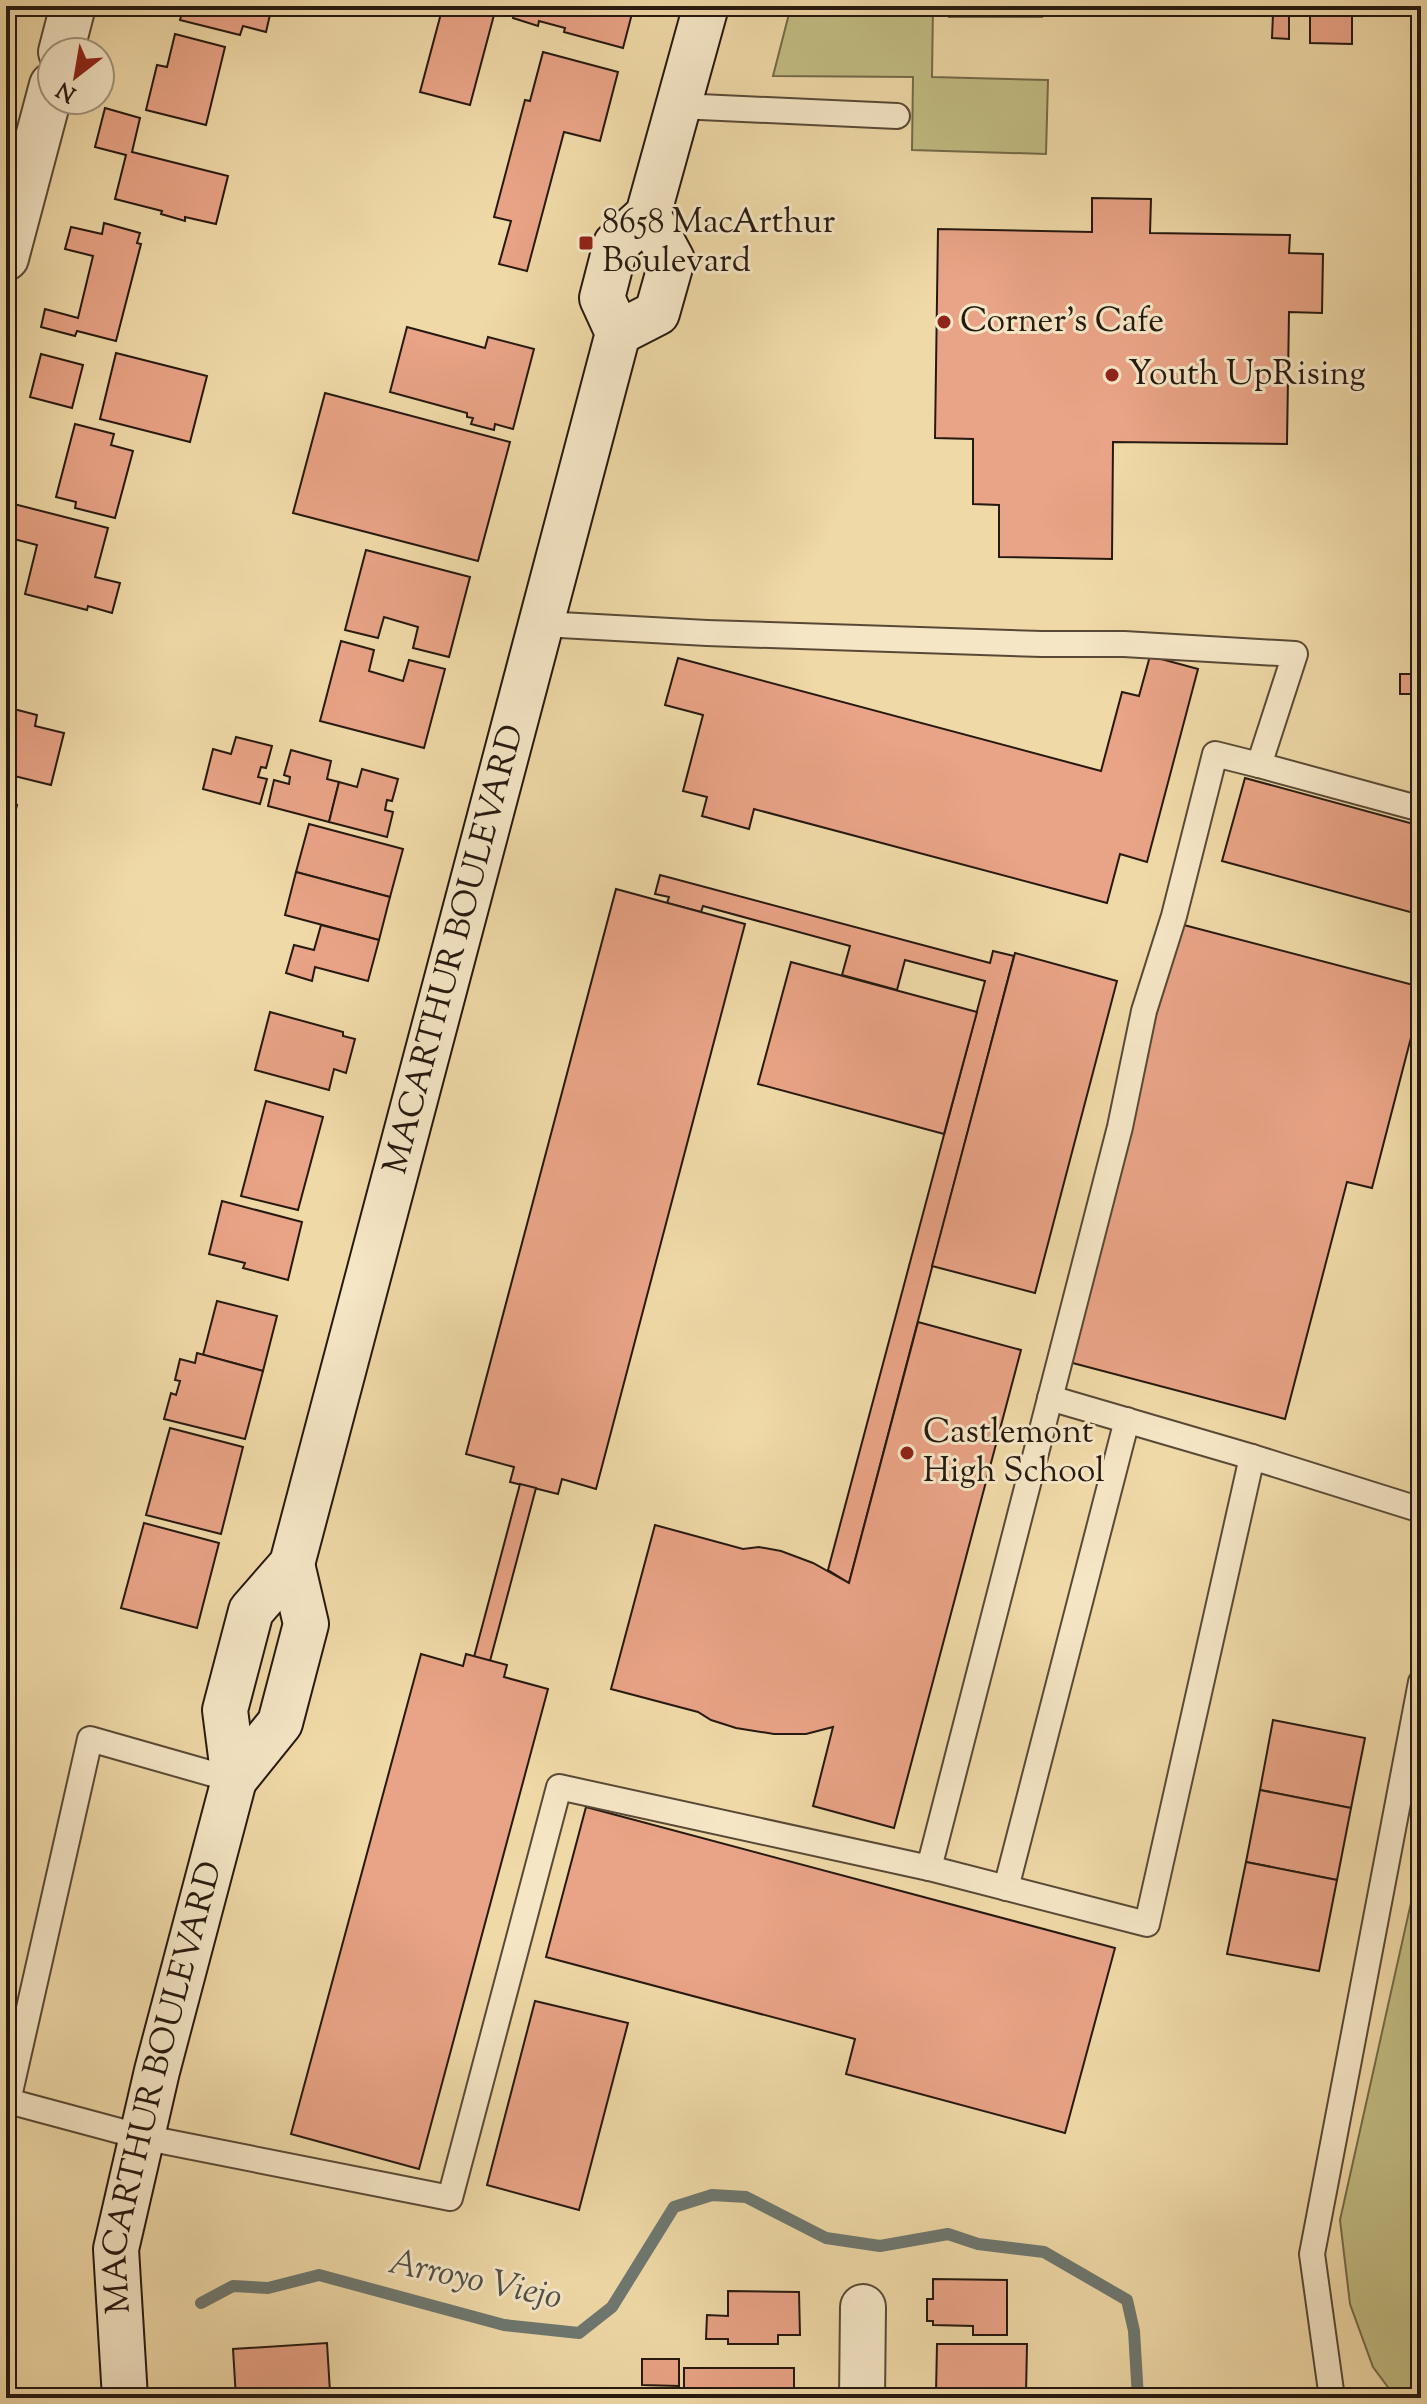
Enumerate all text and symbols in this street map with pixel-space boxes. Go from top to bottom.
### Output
north arrow [36,36,116,116]
text: N [51,72,83,109]
place label: 8658 MacArthur Boulevard [602,199,835,287]
marker: 8658 MacArthur Boulevard [577,234,595,252]
place label: Corner's Cafe [960,298,1164,347]
marker: Corner's Cafe [935,313,953,331]
place label: Youth UpRising [1128,351,1366,400]
marker: Youth UpRising [1103,366,1121,384]
street label: MACARTHUR BOULEVARD [372,719,538,1180]
place label: Castlemont High School [923,1409,1105,1497]
marker: Castlemont High School [898,1444,916,1462]
street label: MACARTHUR BOULEVARD [90,1856,236,2315]
water label: Arroyo Viejo [384,2237,566,2325]

